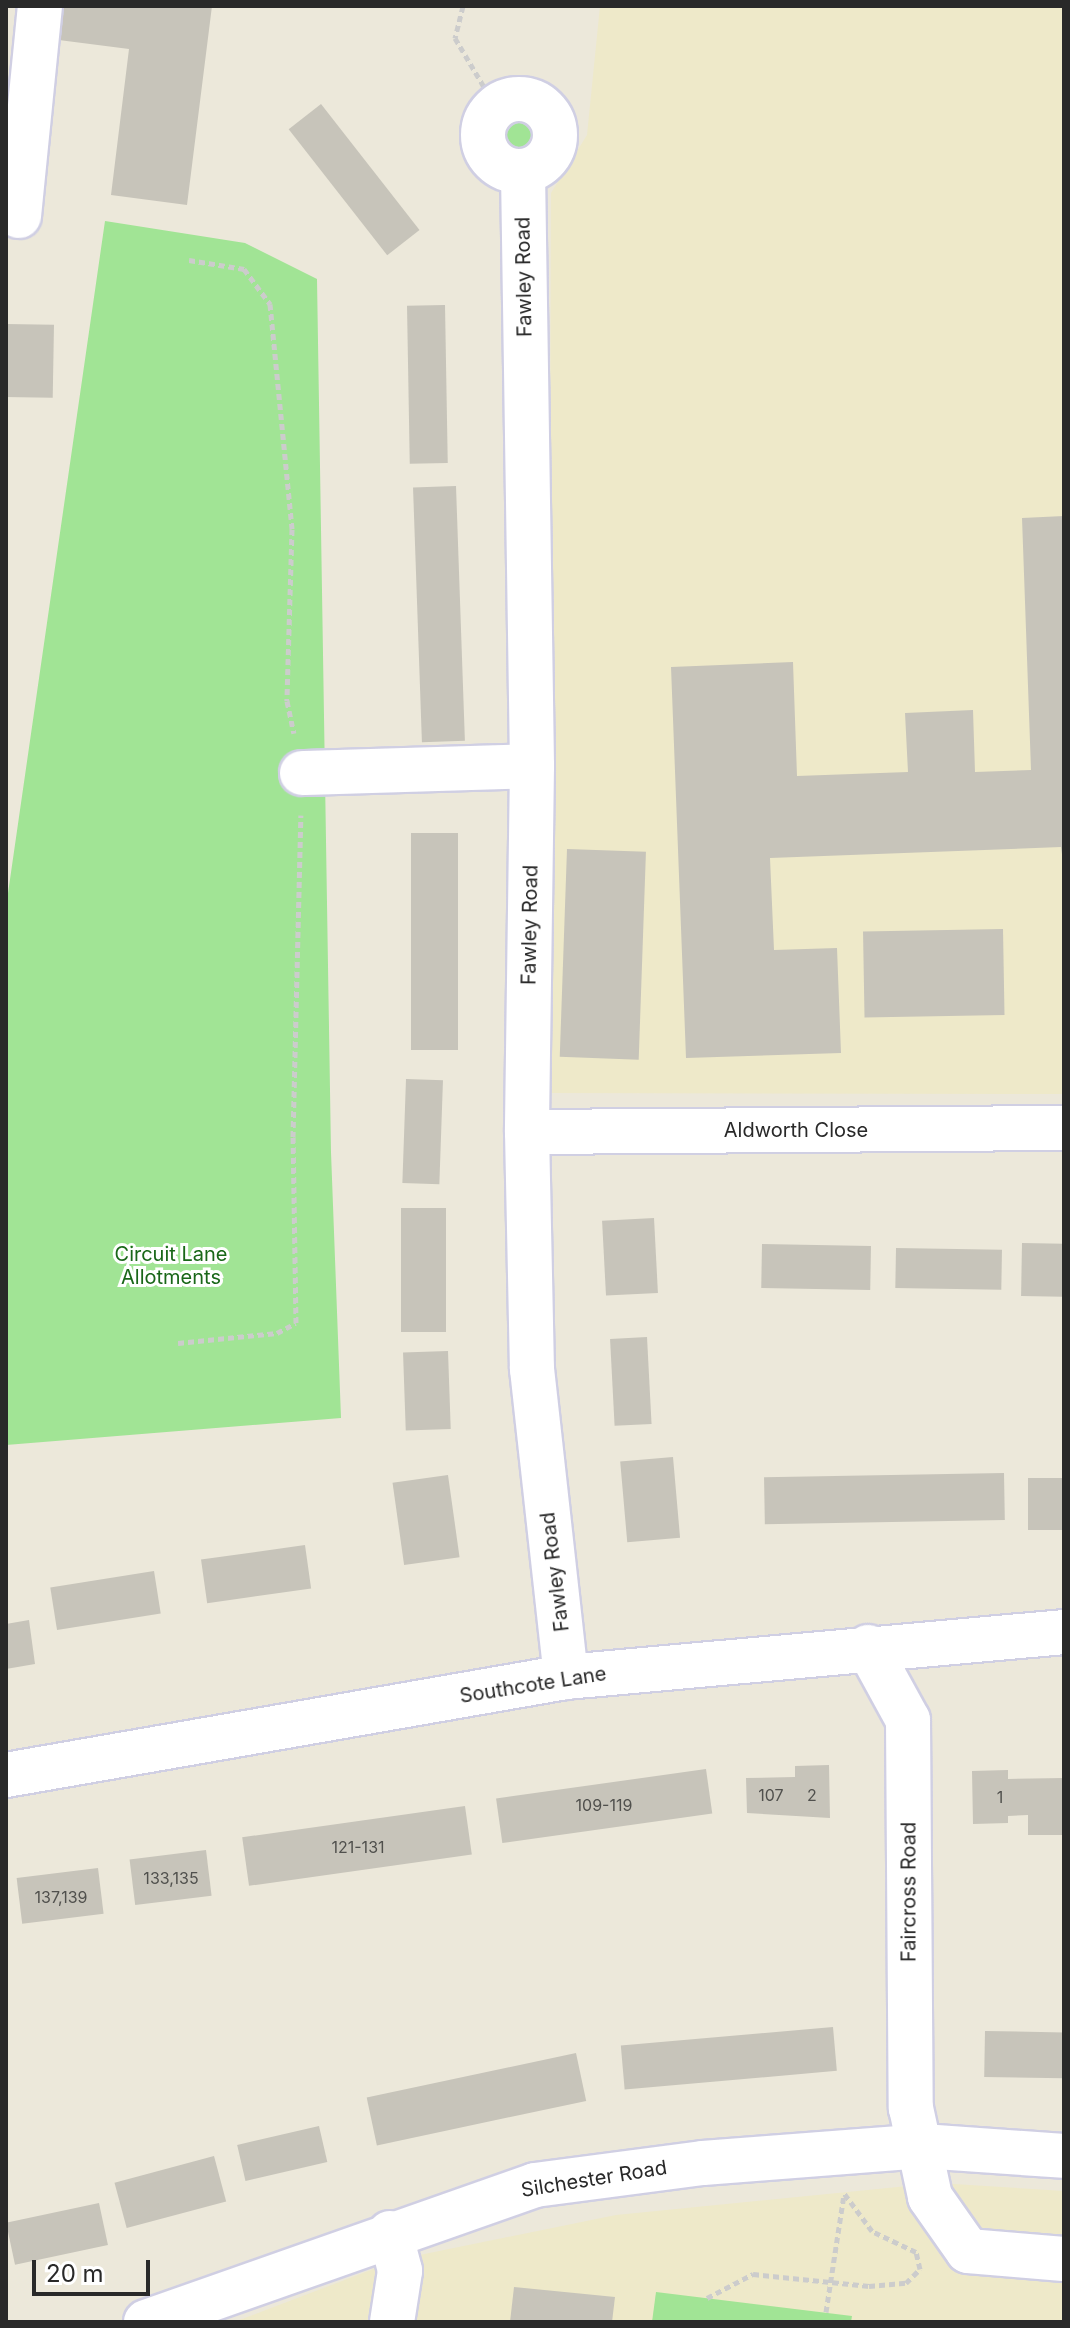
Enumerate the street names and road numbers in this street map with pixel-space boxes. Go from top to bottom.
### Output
street label: Fawley Road [511,217,537,337]
street label: Fawley Road [517,865,543,985]
street label: Aldworth Close [724,1118,868,1142]
street label: Fawley Road [536,1511,574,1633]
street label: Southcote Lane [458,1662,608,1708]
street label: Faircross Road [897,1822,921,1962]
street label: Silchester Road [519,2156,669,2202]

